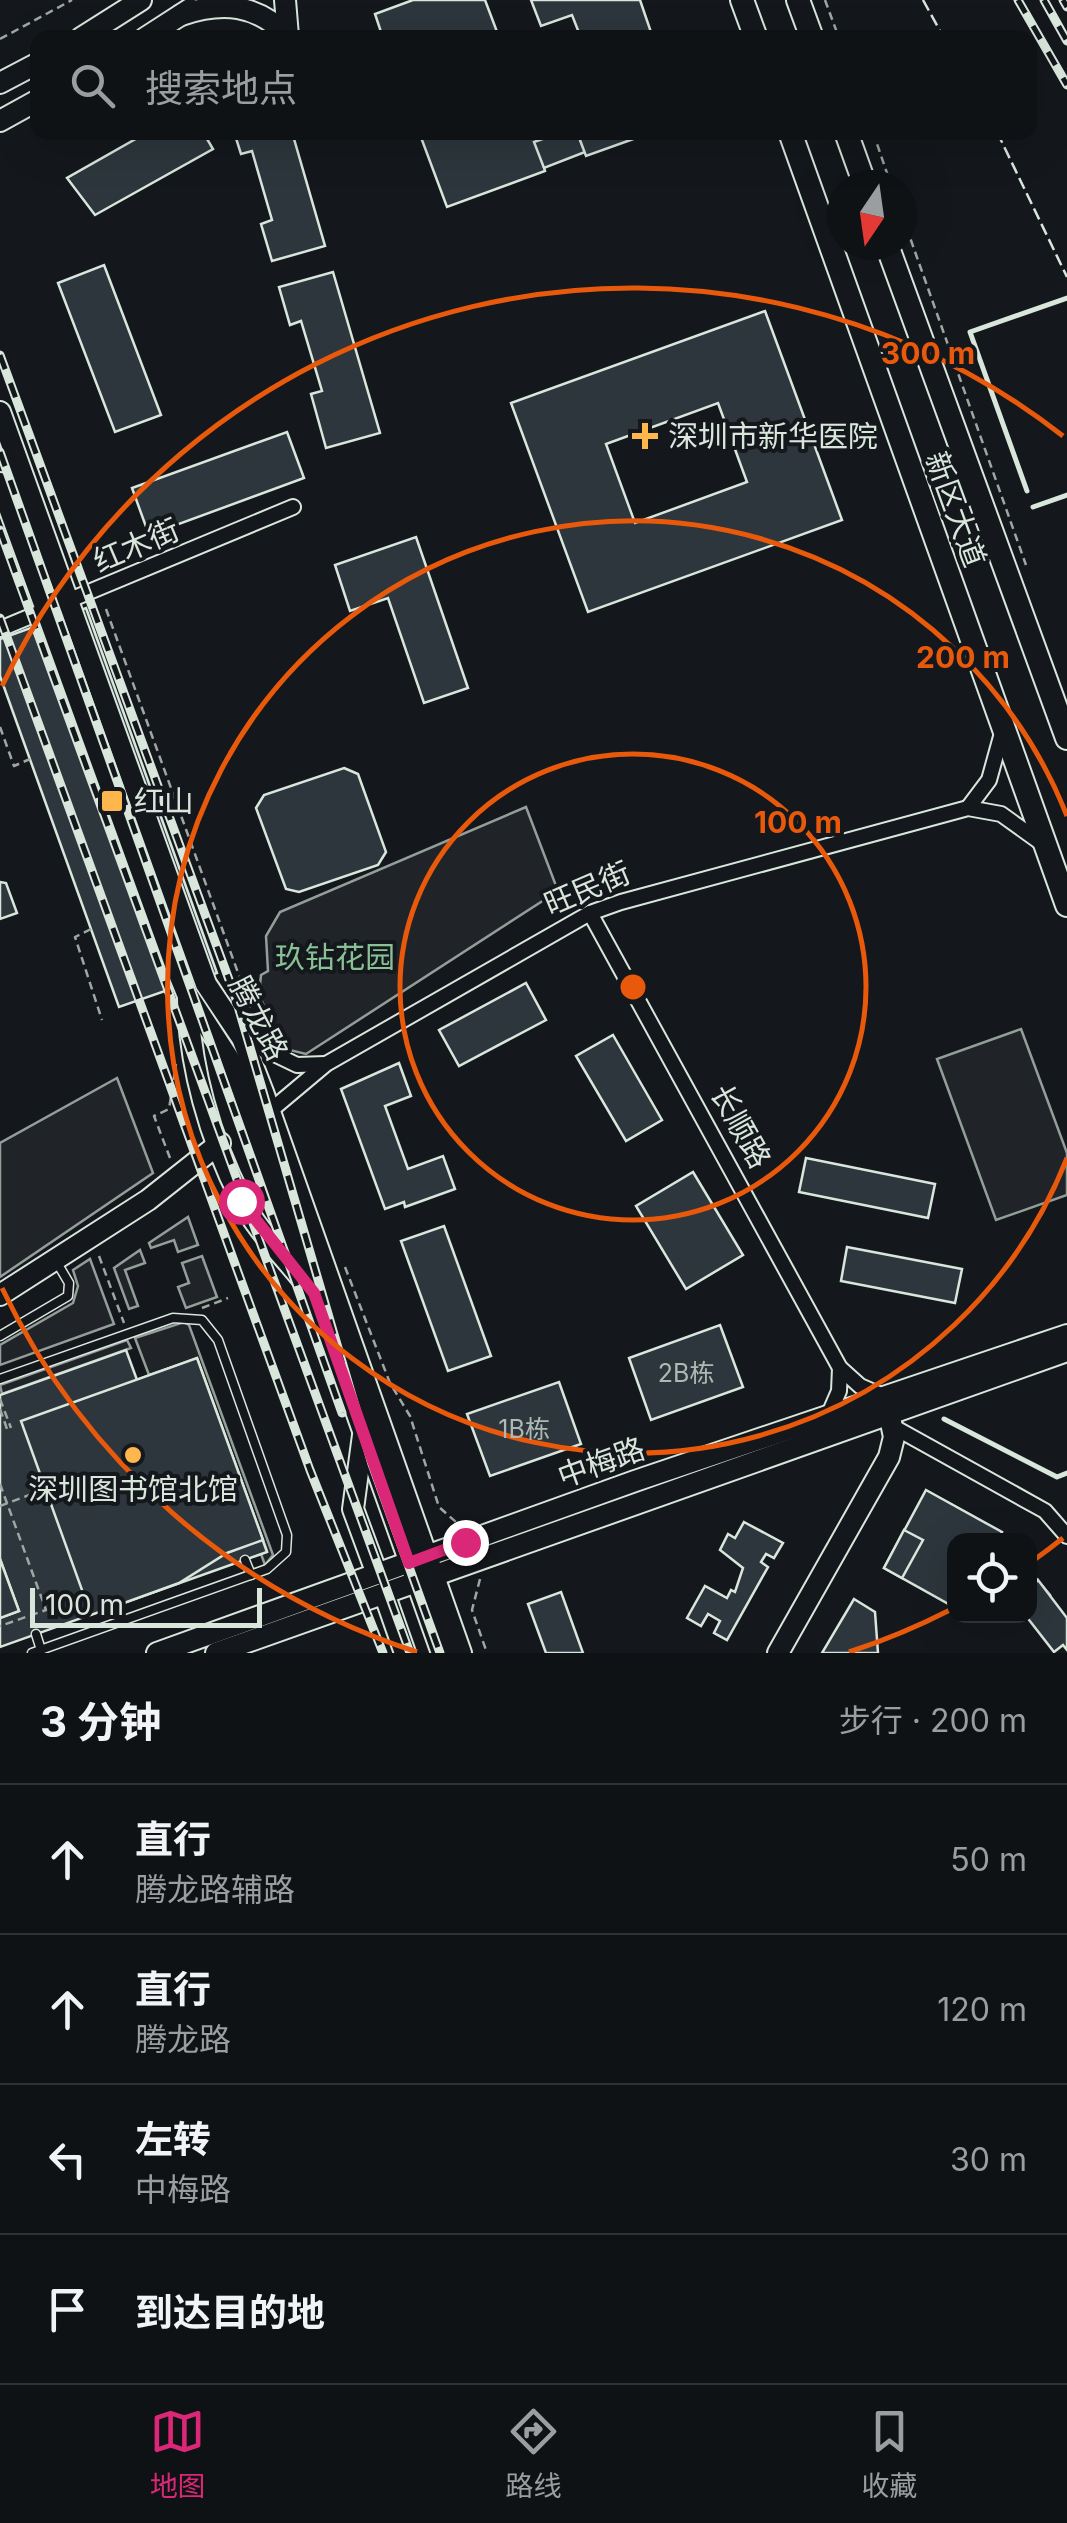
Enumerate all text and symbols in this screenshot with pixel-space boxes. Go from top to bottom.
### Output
search box [30,30,1037,140]
icon: search [65,58,120,113]
text: 搜索地点 [145,65,297,111]
north arrow [827,170,917,260]
text: 300 m [881,335,975,371]
place label: 深圳市新华医院 [668,418,878,454]
marker: 深圳市新华医院 [632,423,658,449]
street label: 新区大道 [919,446,993,572]
street label: 红木街 [88,511,184,579]
text: 200 m [916,639,1010,675]
place label: 红山 [134,783,194,819]
marker: 红山 [99,788,125,814]
text: 100 m [754,804,842,840]
street label: 旺民街 [539,854,635,922]
park label: 玖钻花园 [275,939,395,975]
centre of rings [615,969,651,1005]
street label: 腾龙路 [222,970,296,1066]
street label: 长顺路 [703,1078,779,1174]
route start [219,1179,265,1225]
house number: 2B栋 [658,1358,714,1388]
house number: 1B栋 [498,1414,550,1444]
street label: 中梅路 [553,1430,649,1494]
marker: 深圳图书馆北馆 [122,1444,144,1466]
place label: 深圳图书馆北馆 [28,1471,238,1507]
route end [443,1520,489,1566]
map controls [947,1533,1037,1623]
button: locate [947,1533,1037,1623]
scale bar [30,1583,262,1628]
text: 100 m [45,1588,124,1622]
text: 3 分钟 [40,1696,161,1747]
text: 步行 · 200 m [839,1701,1027,1740]
text: 直行 [135,1816,211,1862]
icon: ahead [40,1832,95,1887]
text: 50 m [950,1840,1027,1879]
text: 腾龙路辅路 [135,1870,295,1909]
text: 直行 [135,1966,211,2012]
icon: ahead [40,1982,95,2037]
text: 120 m [937,1990,1027,2029]
text: 腾龙路 [135,2020,231,2059]
text: 左转 [135,2116,211,2162]
icon: left [40,2132,95,2187]
text: 30 m [950,2140,1027,2179]
text: 中梅路 [135,2170,231,2209]
icon: arrive [40,2282,95,2337]
text: 到达目的地 [135,2289,325,2335]
tab: 地图 [150,2404,206,2504]
tab: 路线 [505,2404,561,2504]
tab: 收藏 [861,2404,917,2504]

